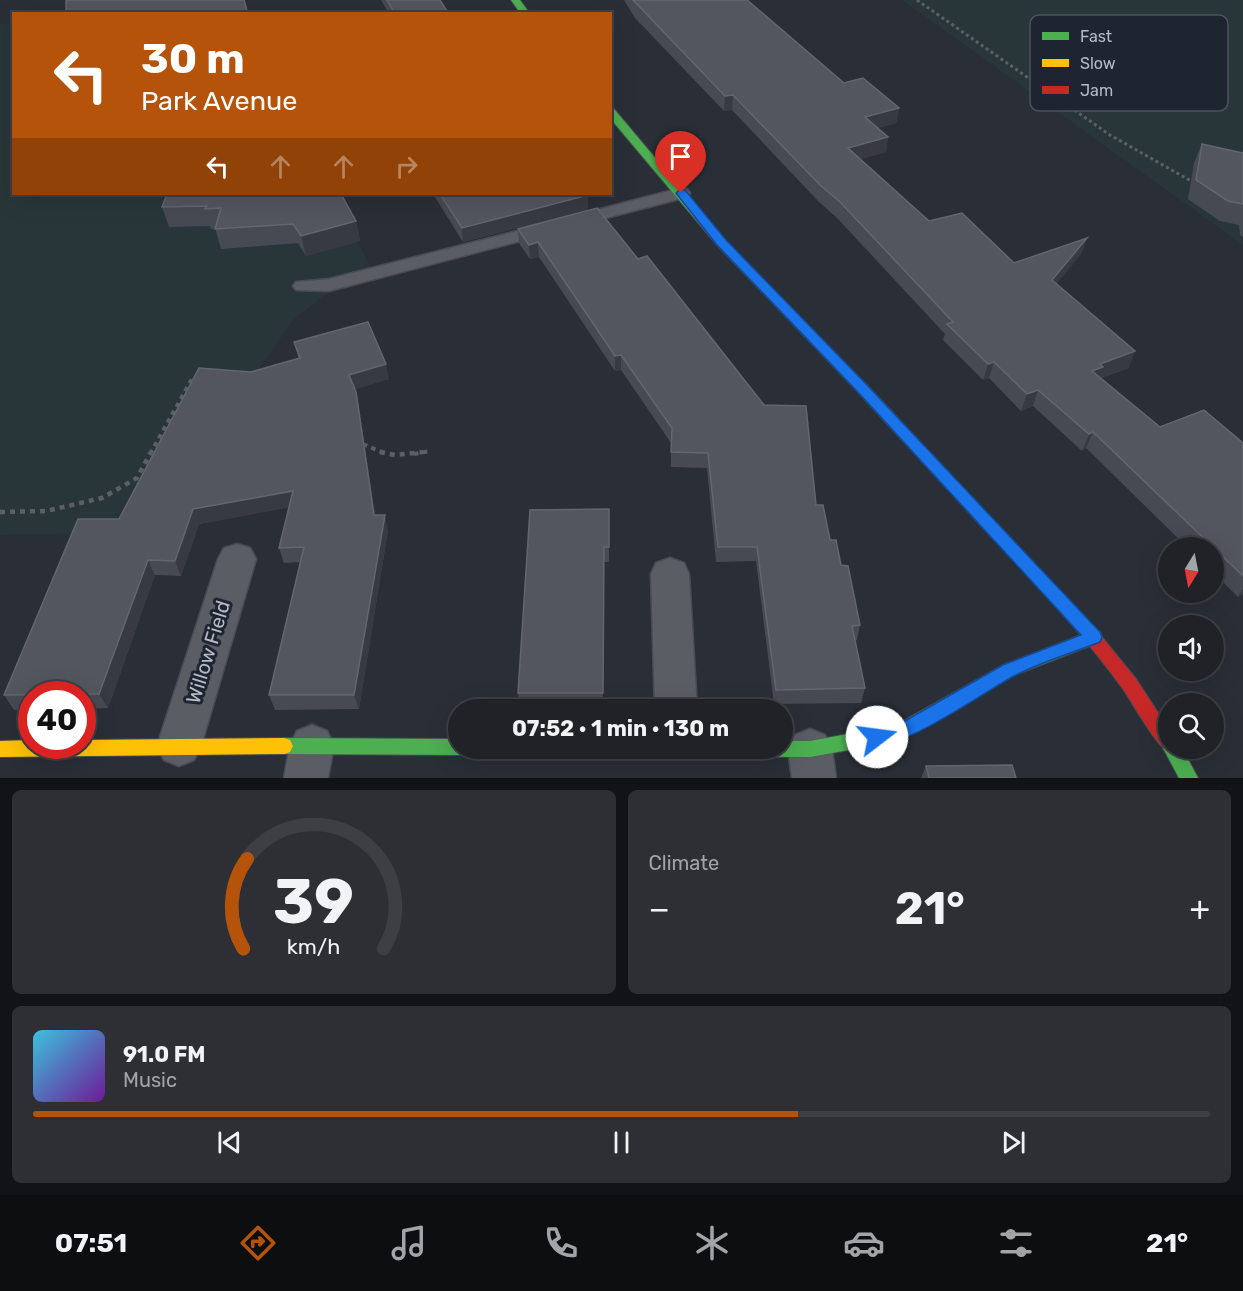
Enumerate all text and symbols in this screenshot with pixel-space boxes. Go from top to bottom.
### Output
legend [1030,15,1228,111]
text: Fast [1080,27,1112,46]
text: 30 m [141,34,245,84]
icon: left [42,36,120,114]
text: Slow [1080,54,1116,73]
text: Jam [1080,81,1113,100]
text: Park Avenue [141,85,297,117]
pin [655,131,706,193]
icon: arrive [664,140,697,173]
icon: left [201,150,234,183]
icon: ahead [264,150,297,183]
icon: ahead [327,150,360,183]
icon: right [390,150,423,183]
north arrow [1158,537,1224,603]
map controls [1158,537,1224,759]
street label: Willow Field [181,597,235,707]
button: sound [1158,615,1224,681]
speed limit sign: 40 [18,681,96,759]
button: search [1158,693,1224,759]
position arrow [845,705,909,769]
text: 07:52 · 1 min · 130 m [512,715,729,742]
text: Climate [649,851,719,875]
text: 39 [273,865,354,939]
text: 21° [895,882,965,935]
text: − [649,889,670,928]
text: + [1189,889,1210,928]
text: km/h [287,934,341,959]
text: 91.0 FM [123,1041,206,1068]
text: Music [123,1068,177,1092]
icon: previous [213,1126,246,1159]
icon: pause [605,1126,638,1159]
icon: next [997,1126,1030,1159]
icon: directions [237,1222,279,1264]
icon: music [388,1222,430,1264]
icon: phone [540,1222,582,1264]
icon: climate [691,1222,733,1264]
icon: car [843,1222,885,1264]
icon: filters [995,1222,1037,1264]
text: 07:51 [55,1227,127,1259]
text: 21° [1146,1227,1188,1259]

